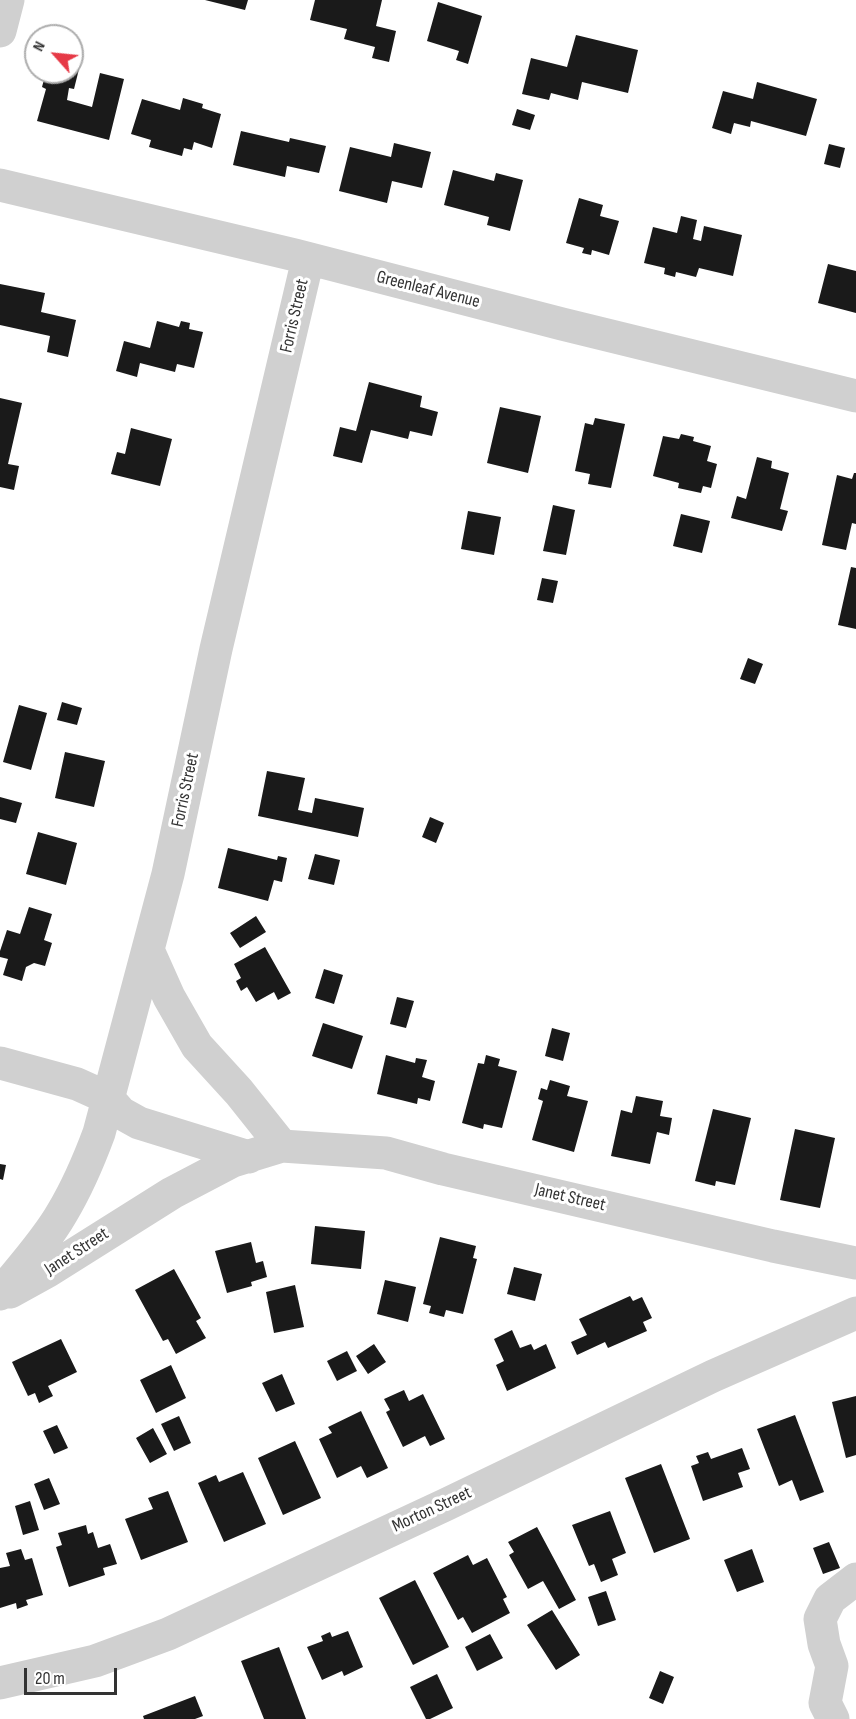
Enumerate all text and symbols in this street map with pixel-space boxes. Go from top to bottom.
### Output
north arrow [24,24,84,84]
text: N [29,38,50,55]
street label: Greenleaf Avenue [374,267,482,313]
street label: Forris Street [276,277,314,355]
street label: Forris Street [168,751,204,829]
street label: Janet Street [533,1179,607,1217]
street label: Janet Street [41,1223,113,1281]
street label: Morton Street [389,1482,475,1538]
scale bar [27,1656,120,1694]
text: 20 m [35,1668,65,1689]

